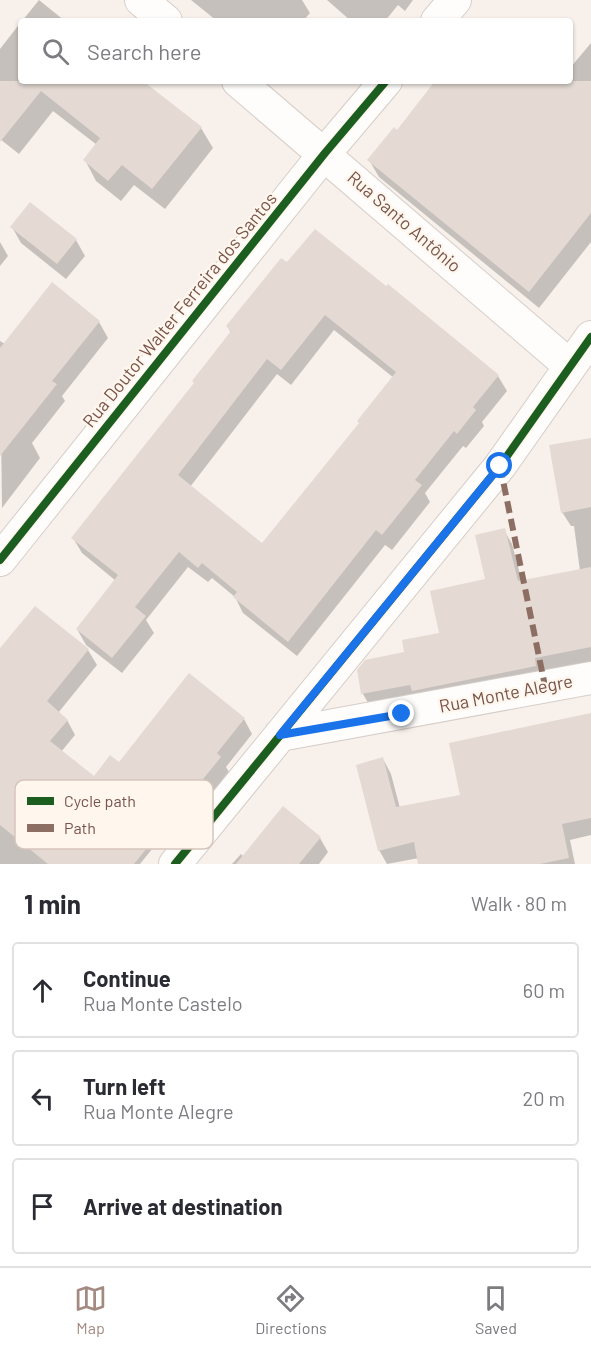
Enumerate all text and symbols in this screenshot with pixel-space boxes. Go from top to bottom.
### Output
search box [18,18,573,84]
icon: search [39,35,72,68]
text: Search here [87,38,201,64]
street label: Rua Santo Antônio [343,166,466,277]
street label: Rua Doutor Walter Ferreira dos Santos [77,187,281,431]
route start [486,452,512,478]
street label: Rua Monte Alegre [437,669,574,717]
route end [388,700,414,726]
legend [15,780,213,849]
text: Cycle path [64,791,136,810]
text: Path [64,818,96,837]
text: 1 min [24,888,81,919]
text: Walk · 80 m [471,891,567,915]
text: Continue [83,965,171,991]
icon: ahead [26,974,59,1007]
text: 60 m [523,978,565,1002]
text: Rua Monte Castelo [83,991,243,1015]
text: Turn left [83,1073,166,1099]
icon: left [26,1082,59,1115]
text: 20 m [522,1086,565,1110]
text: Rua Monte Alegre [83,1099,234,1123]
icon: arrive [26,1190,59,1223]
text: Arrive at destination [83,1193,282,1219]
tab: Map [74,1282,107,1337]
tab: Directions [255,1282,327,1337]
tab: Saved [475,1282,517,1337]

